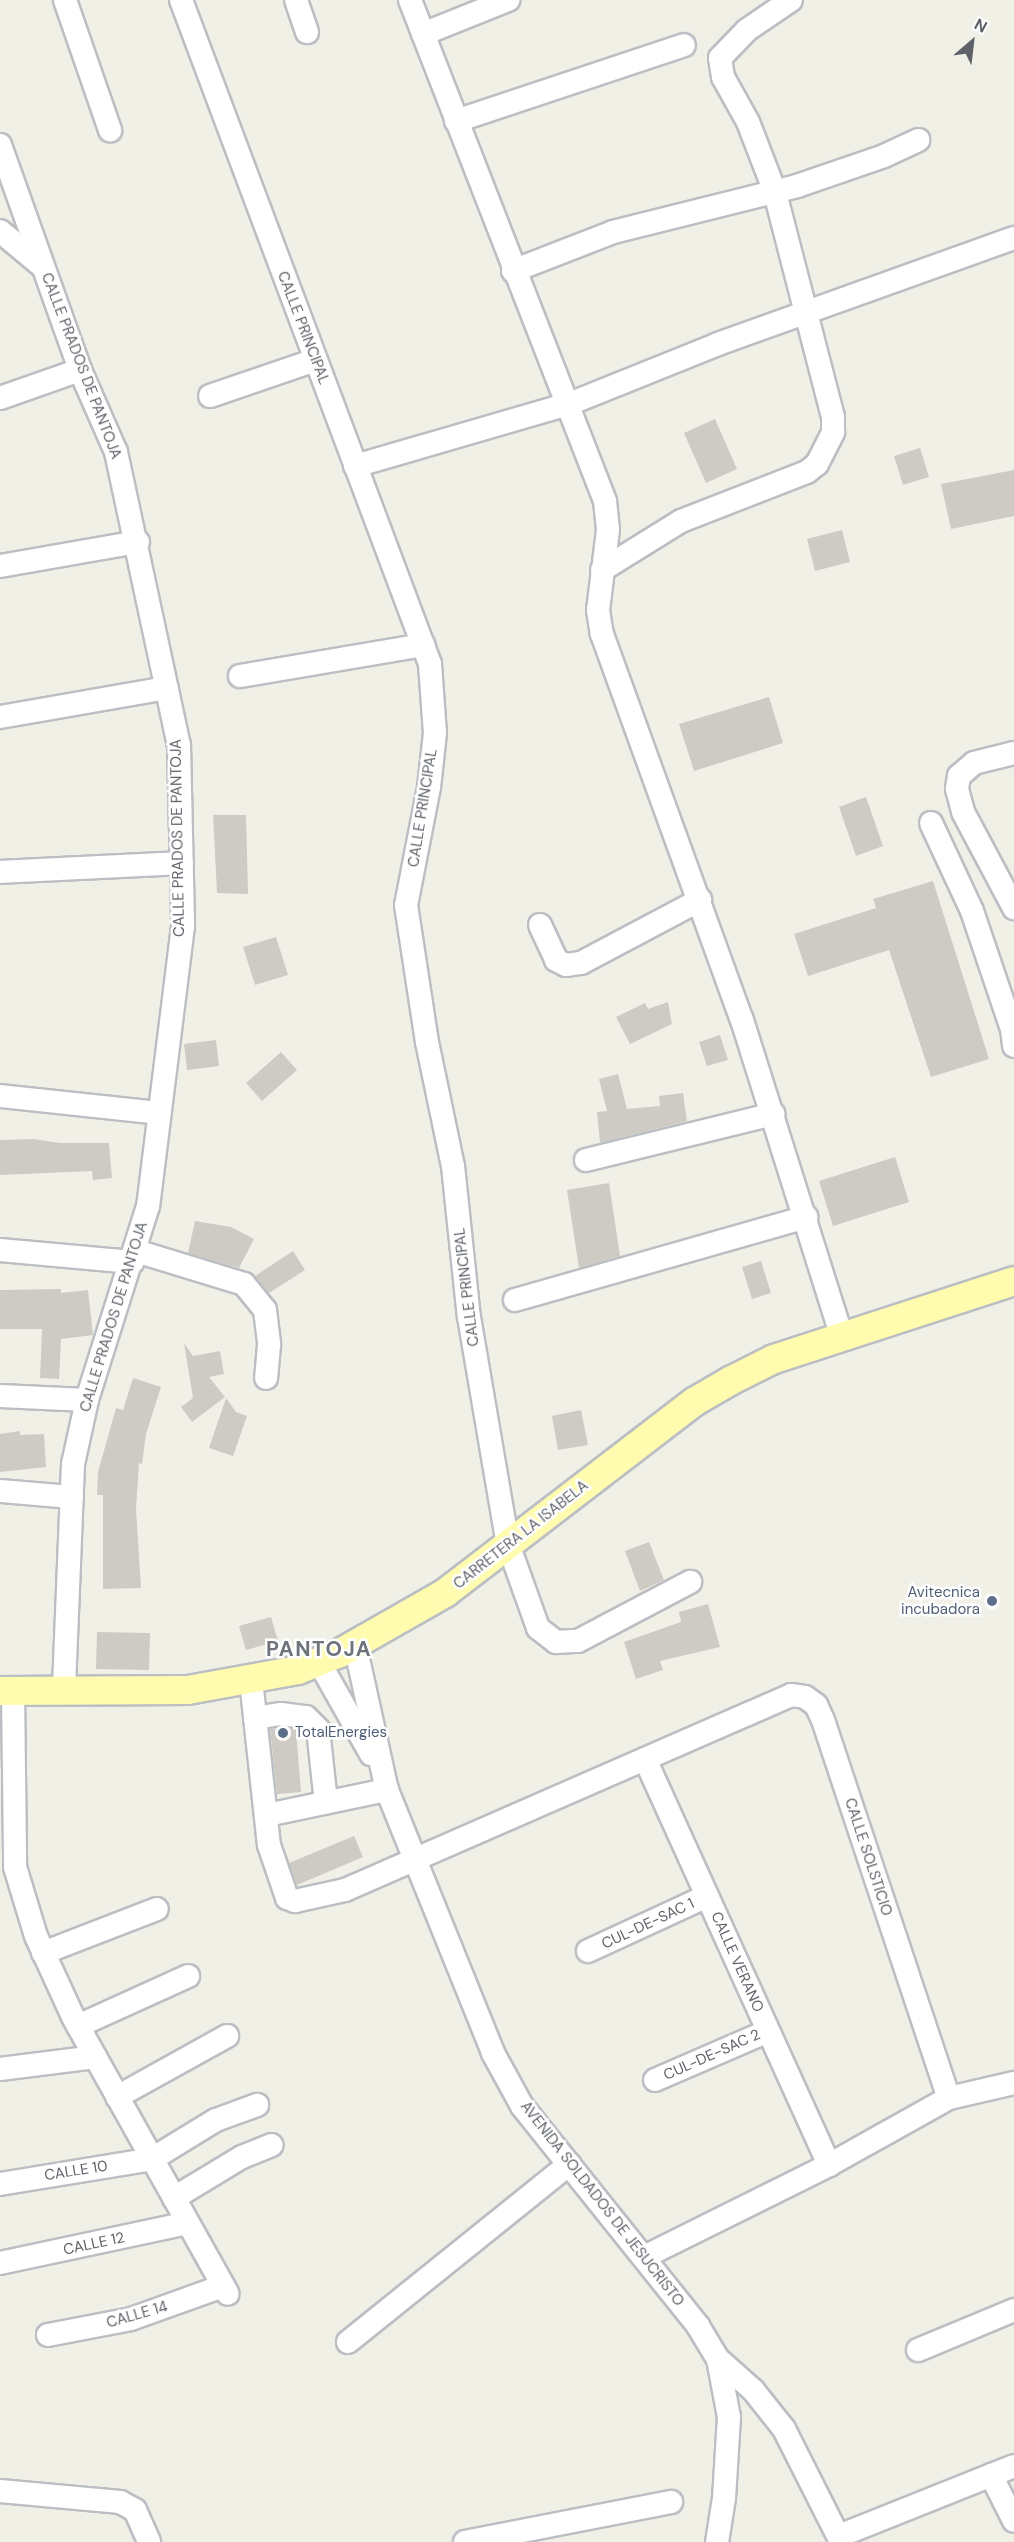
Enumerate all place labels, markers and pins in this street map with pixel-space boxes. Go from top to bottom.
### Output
place label: Avitecnica incubadora [901,1583,980,1618]
marker: Avitecnica incubadora [985,1594,999,1608]
place label: TotalEnergies [295,1724,387,1742]
marker: TotalEnergies [276,1726,290,1740]

